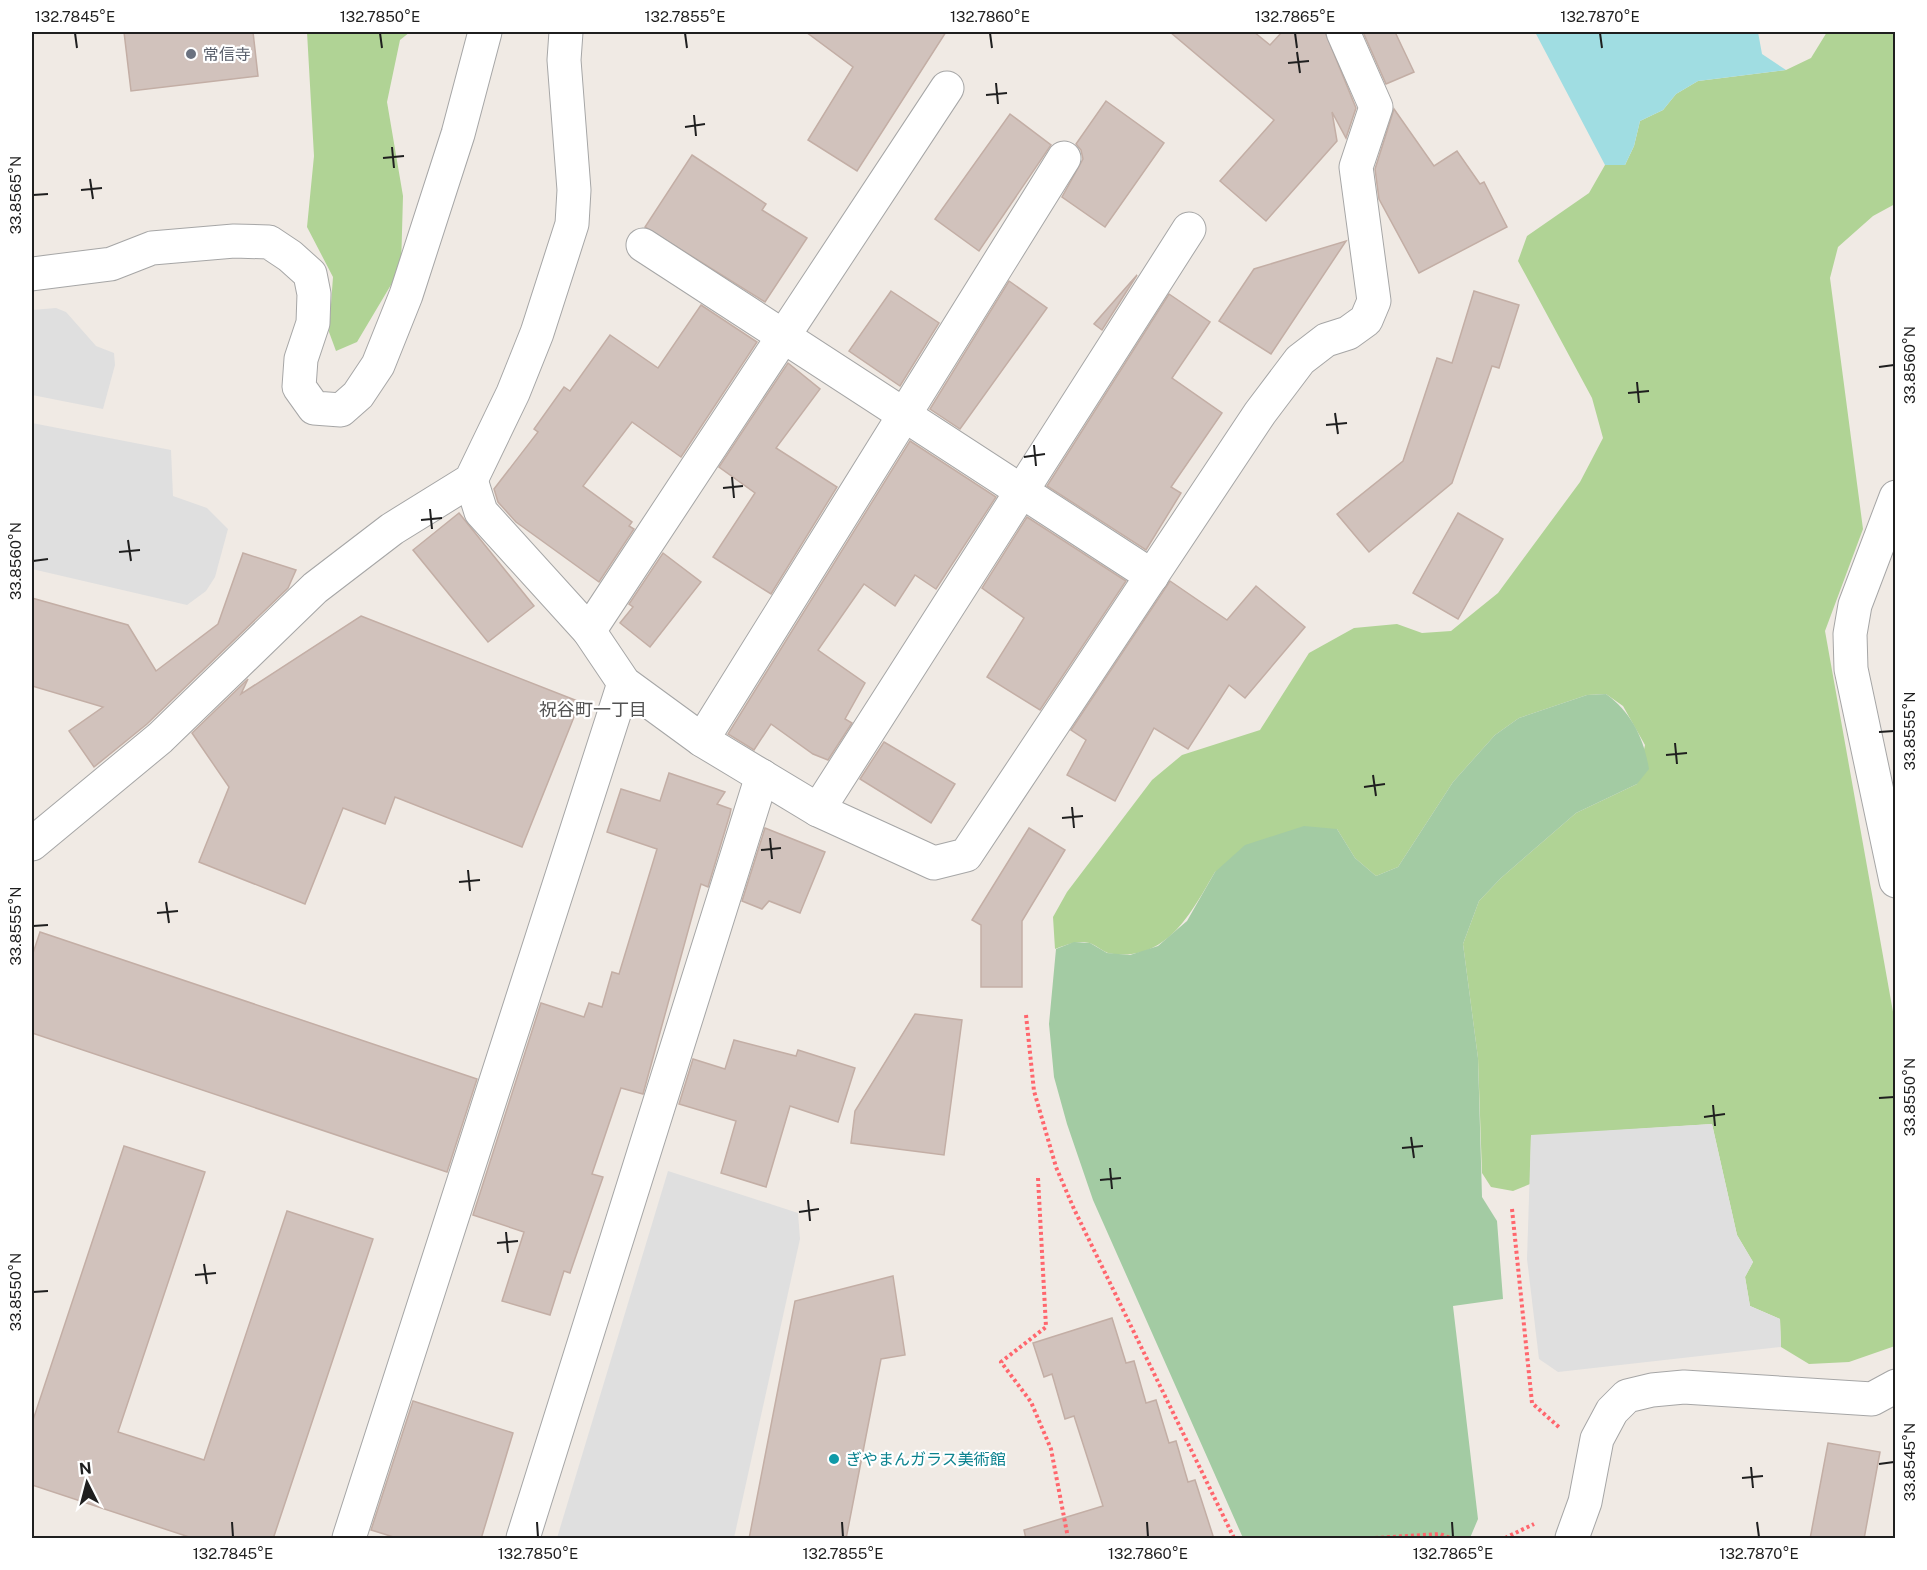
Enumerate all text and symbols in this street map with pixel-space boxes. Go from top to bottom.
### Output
text: 132.7845°E [35,8,115,25]
text: 132.7850°E [340,8,420,25]
text: 132.7855°E [645,8,726,25]
text: 132.7860°E [950,8,1030,25]
text: 132.7865°E [1255,8,1335,25]
text: 132.7870°E [1560,8,1640,25]
place label: 常信寺 [203,45,251,64]
marker: 常信寺 [184,47,198,61]
text: 33.8565°N [7,156,24,234]
text: 33.8560°N [1901,326,1918,404]
text: 33.8560°N [7,522,24,600]
text: 33.8555°N [1901,692,1918,770]
district label: 祝谷町一丁目 [539,699,647,720]
text: 33.8555°N [7,887,24,965]
text: 33.8550°N [1901,1058,1918,1136]
text: 33.8550°N [7,1253,24,1331]
text: 33.8545°N [1901,1423,1918,1501]
place label: ぎやまんガラス美術館 [846,1450,1006,1469]
marker: ぎやまんガラス美術館 [827,1452,841,1466]
north arrow [57,1453,117,1513]
text: N [78,1458,93,1479]
text: 132.7845°E [193,1545,273,1562]
text: 132.7850°E [498,1545,578,1562]
text: 132.7855°E [803,1545,884,1562]
text: 132.7860°E [1108,1545,1188,1562]
text: 132.7865°E [1413,1545,1493,1562]
text: 132.7870°E [1719,1545,1799,1562]

